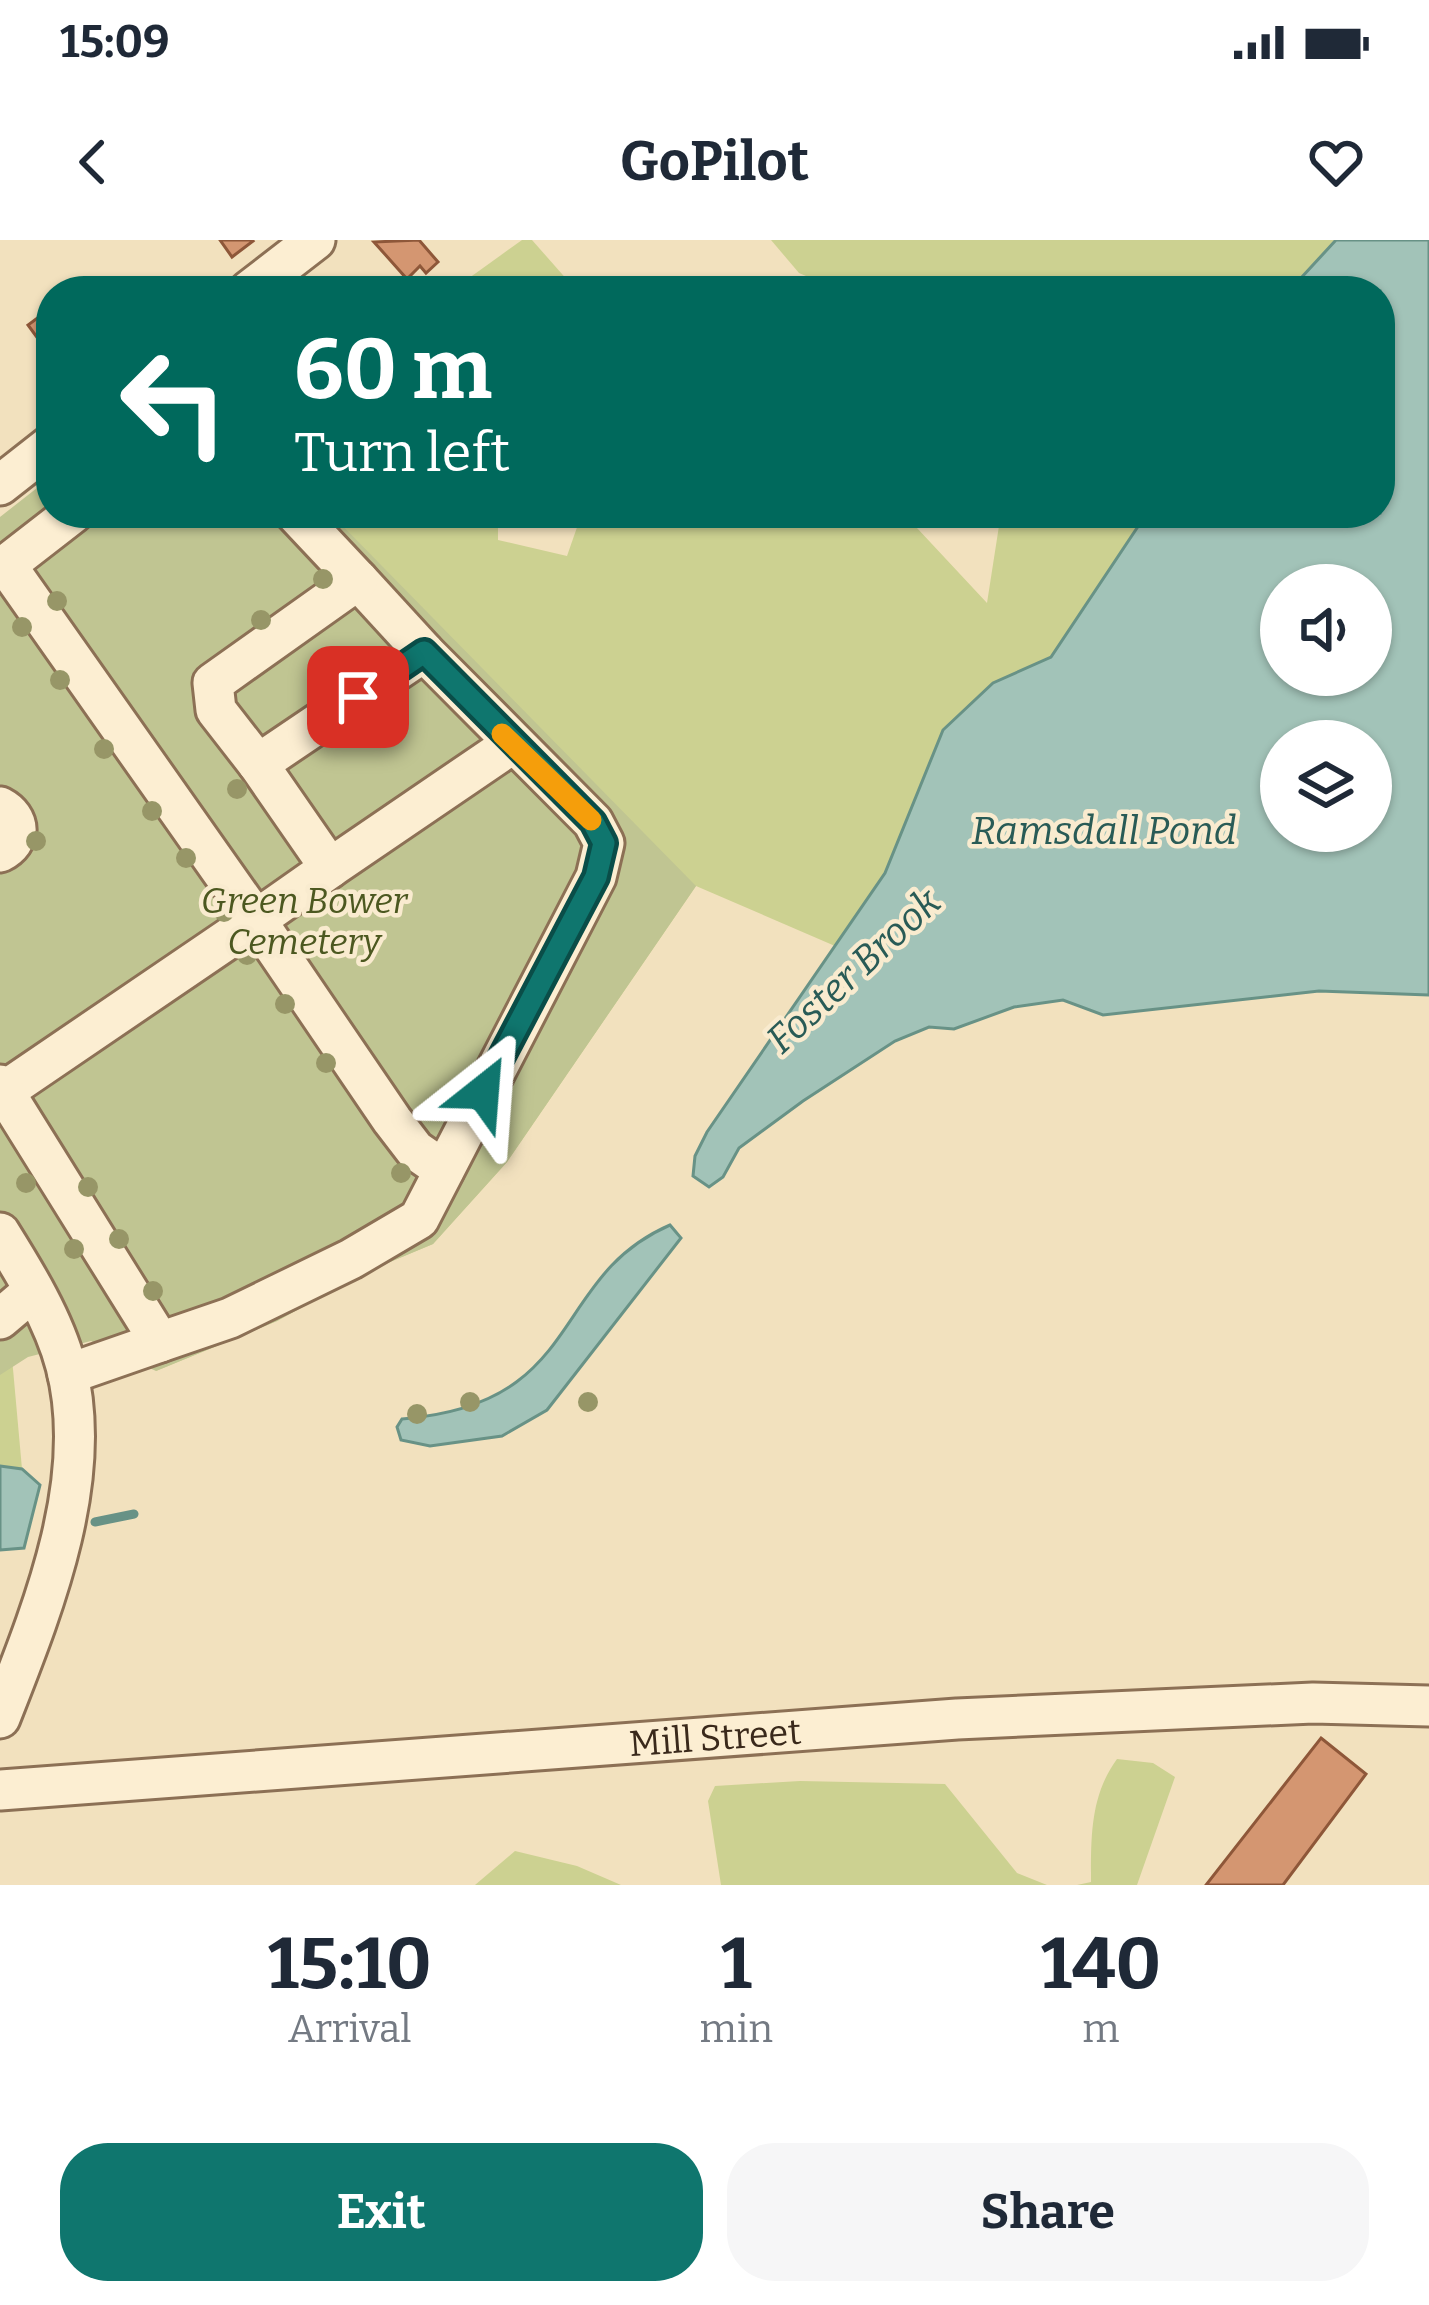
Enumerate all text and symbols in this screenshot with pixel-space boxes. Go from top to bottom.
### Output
text: 15:09 [60,15,170,69]
icon: back [60,129,126,195]
icon: heart [1303,129,1369,195]
text: GoPilot [620,130,809,194]
text: 60 m [294,319,492,420]
icon: left [96,324,252,480]
text: Turn left [294,421,510,485]
map controls [1260,564,1392,852]
button: sound [1260,564,1392,696]
pin [307,646,409,748]
icon: arrive [325,664,391,730]
button: layers [1260,720,1392,852]
water label: Ramsdall Pond [971,808,1237,854]
water label: Foster Brook [758,878,950,1063]
park label: Green Bower Cemetery [201,879,409,964]
position arrow [420,1029,546,1155]
street label: Mill Street [627,1710,803,1766]
text: 15:10 [268,1921,432,2007]
text: 1 [721,1921,752,2007]
text: 140 [1041,1921,1161,2007]
text: Arrival [288,2006,412,2052]
text: min [699,2006,773,2052]
text: m [1082,2006,1120,2052]
button: Exit [60,2143,703,2281]
button: Share [727,2143,1369,2281]

